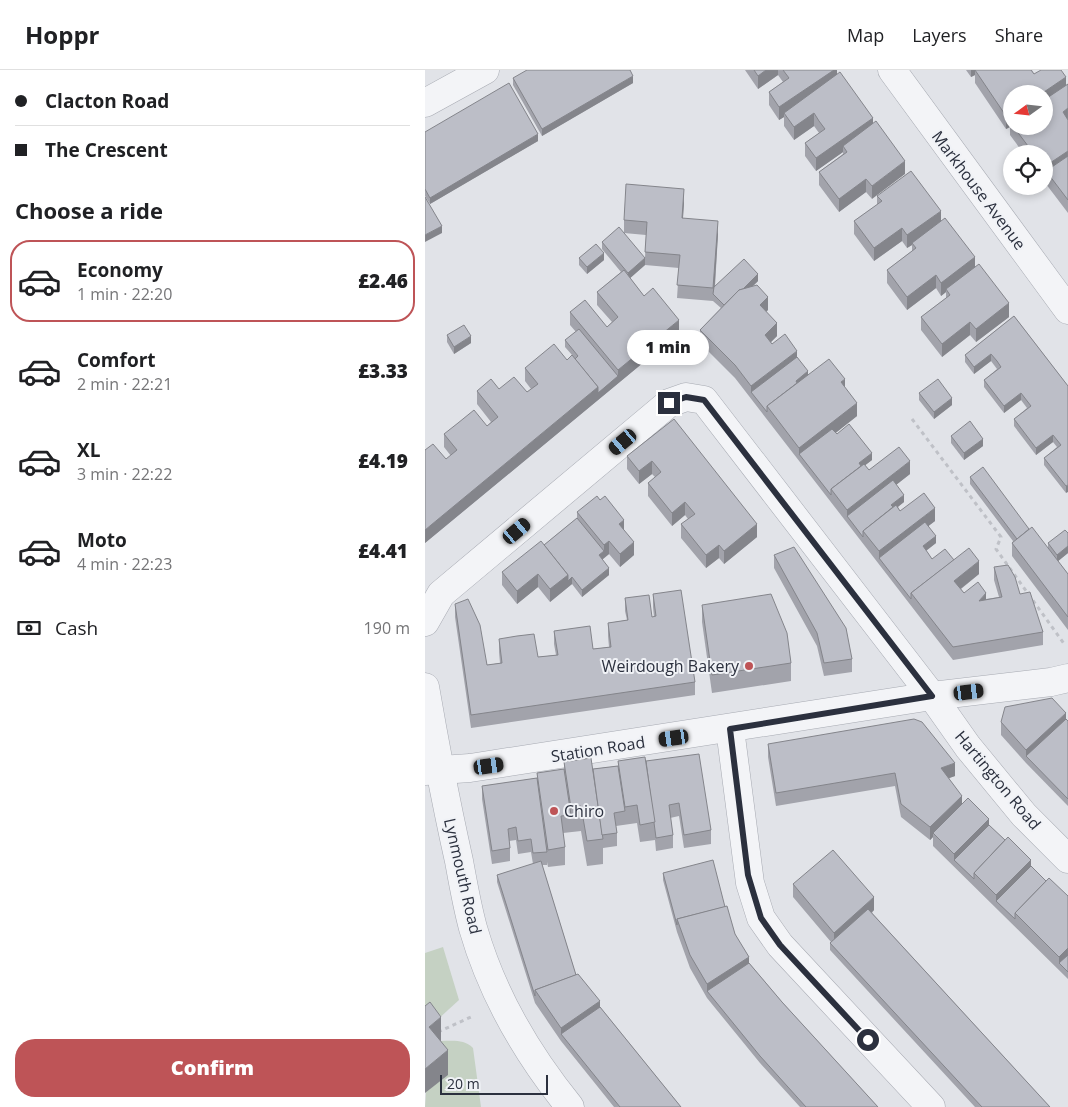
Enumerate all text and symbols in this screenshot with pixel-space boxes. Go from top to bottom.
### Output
text: Hoppr [25,18,100,51]
text: Map [847,23,884,47]
text: Layers [912,23,967,47]
text: Share [995,23,1043,47]
north arrow [1003,85,1053,135]
map controls [1003,85,1053,195]
text: Clacton Road [45,88,169,114]
street label: Markhouse Avenue [927,126,1031,254]
text: The Crescent [45,137,168,163]
button: locate [1003,145,1053,195]
text: Choose a ride [15,195,163,225]
text: Economy [77,257,163,283]
icon: car [17,259,62,304]
text: £2.46 [358,268,408,294]
text: 1 min · 22:20 [77,283,172,305]
callout: 1 min [628,330,710,366]
text: 1 min [645,336,691,358]
text: Comfort [77,347,156,373]
icon: car [17,349,62,394]
text: £3.33 [358,358,408,384]
text: 2 min · 22:21 [77,373,172,395]
route end [658,392,680,414]
car [606,427,639,457]
text: XL [77,437,100,463]
icon: car [17,439,62,484]
text: £4.19 [358,448,408,474]
text: 3 min · 22:22 [77,463,172,485]
car [500,516,533,546]
text: Moto [77,527,127,553]
icon: car [17,529,62,574]
text: £4.41 [358,538,408,564]
text: 4 min · 22:23 [77,553,172,575]
icon: cash [15,614,43,642]
text: Cash [55,615,98,641]
text: 190 m [364,617,410,639]
place label: Weirdough Bakery [602,655,740,677]
marker: Weirdough Bakery [743,660,755,672]
car [953,683,984,701]
street label: Hartington Road [950,726,1046,834]
car [658,728,689,748]
street label: Station Road [549,731,647,767]
car [473,756,504,776]
place label: Chiro [564,800,604,822]
marker: Chiro [548,805,560,817]
street label: Lynmouth Road [439,816,487,936]
route start [857,1029,879,1051]
button: Confirm [15,1039,410,1097]
scale bar [440,1072,547,1095]
text: 20 m [447,1074,480,1093]

